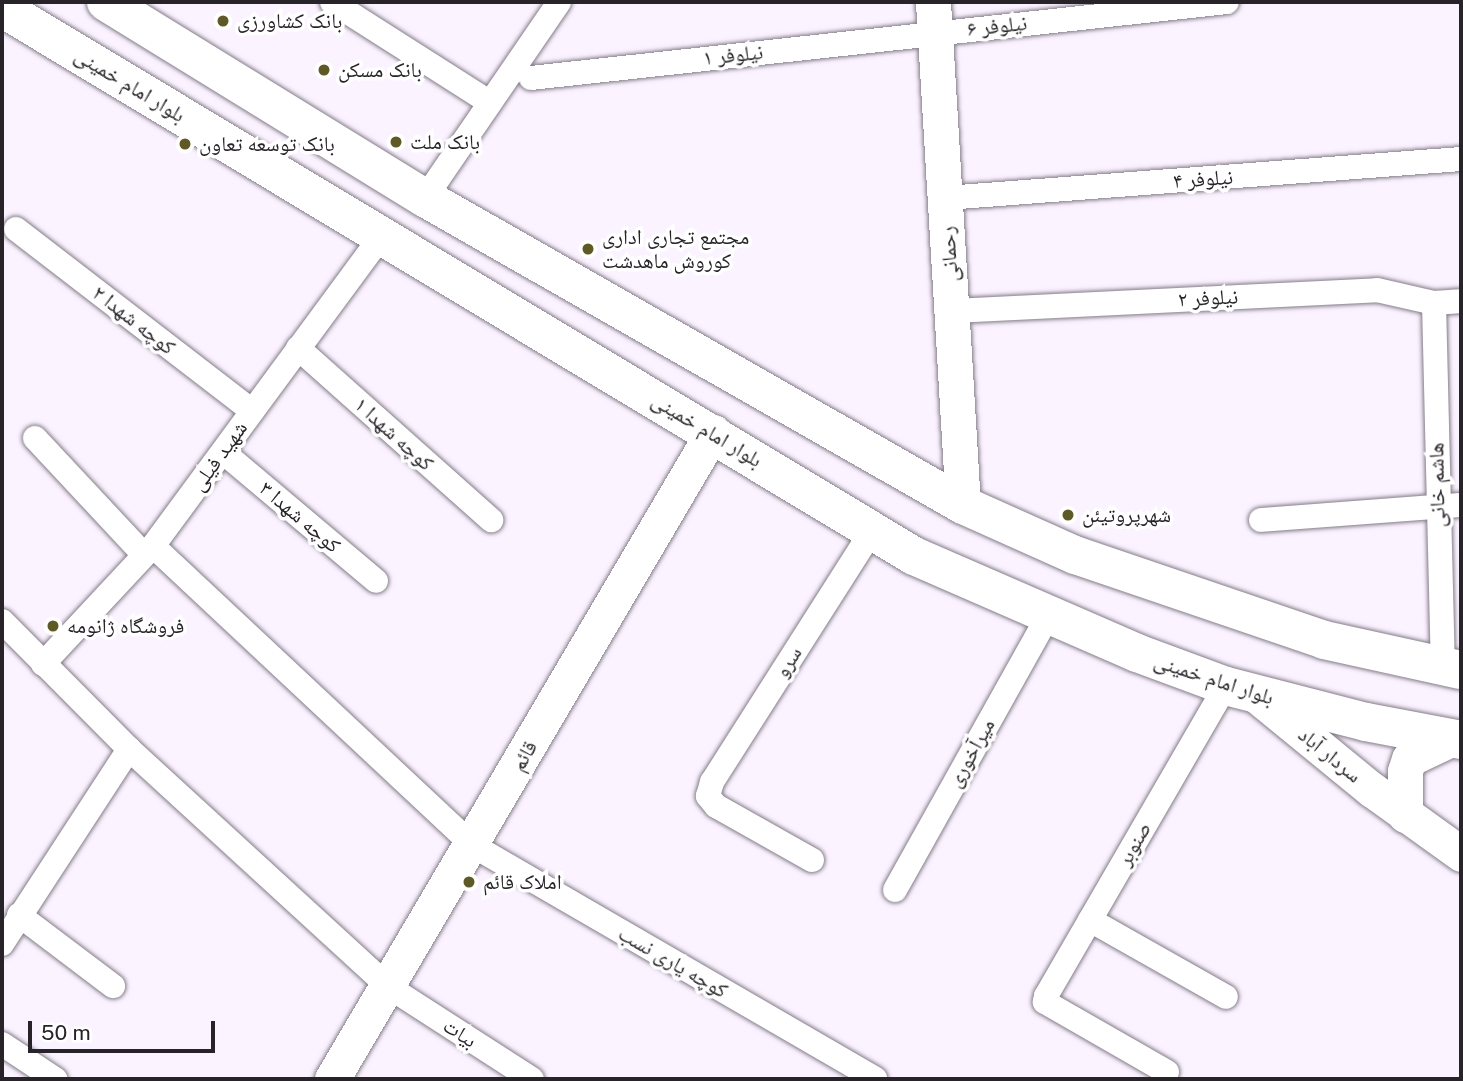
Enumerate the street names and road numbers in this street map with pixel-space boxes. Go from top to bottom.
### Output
street label: نیلوفر ۶ [966,10,1028,42]
street label: نیلوفر ۱ [702,39,764,71]
street label: بلوار امام خمینی [70,42,190,128]
street label: نیلوفر ۴ [1172,164,1234,194]
street label: رحمانی [934,225,964,283]
street label: کوچه شهدا ۲ [88,280,180,360]
street label: نیلوفر ۲ [1177,284,1239,312]
street label: بلوار امام خمینی [647,387,767,473]
street label: کوچه شهدا ۱ [349,392,439,476]
street label: شهید فیلی [185,416,253,496]
street label: هاشم خانی [1424,442,1450,528]
street label: کوچه شهدا ۳ [254,476,346,558]
street label: سرو [769,642,807,682]
street label: بلوار امام خمینی [1151,648,1277,710]
street label: میرآخوری [942,714,1000,792]
street label: سردار آباد [1293,722,1367,788]
street label: قائم [505,736,543,776]
street label: صنوبر [1111,817,1157,871]
street label: کوچه یاری نسب [614,921,732,1003]
street label: بیات [439,1013,481,1053]

